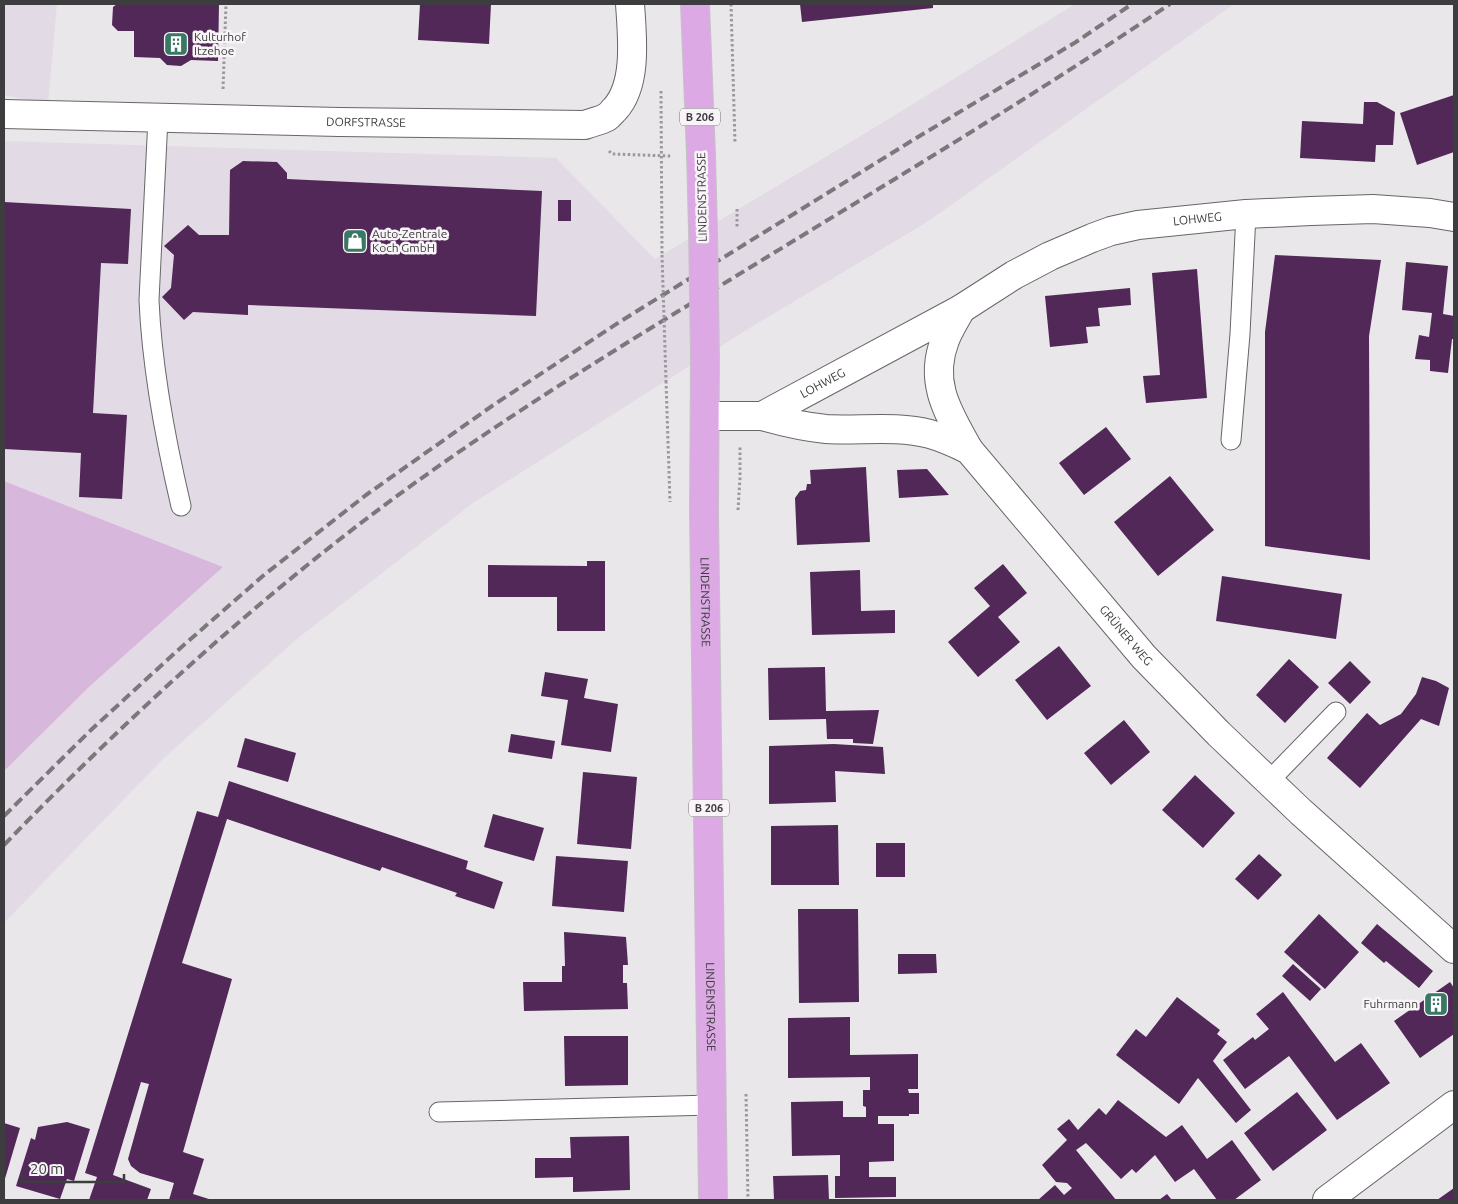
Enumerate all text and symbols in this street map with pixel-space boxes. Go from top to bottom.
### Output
place label: Kulturhof Itzehoe [194,30,246,57]
building icon: Kulturhof Itzehoe [163,31,189,57]
road number: B 206 [680,108,720,125]
street label: DORFSTRASSE [326,115,406,129]
street label: LINDENSTRASSE [694,152,709,242]
street label: LOHWEG [1172,209,1223,227]
place label: Auto-Zentrale Koch GmbH [372,227,447,254]
shop icon: Auto-Zentrale Koch GmbH [342,228,368,254]
street label: LOHWEG [798,366,847,400]
street label: LINDENSTRASSE [699,557,713,647]
street label: GRÜNER WEG [1097,602,1156,668]
road number: B 206 [689,800,729,816]
street label: LINDENSTRASSE [704,962,718,1052]
building icon: Fuhrmann [1423,991,1449,1017]
place label: Fuhrmann [1363,997,1418,1010]
scale bar [22,1152,125,1184]
text: 20 m [30,1160,63,1177]

